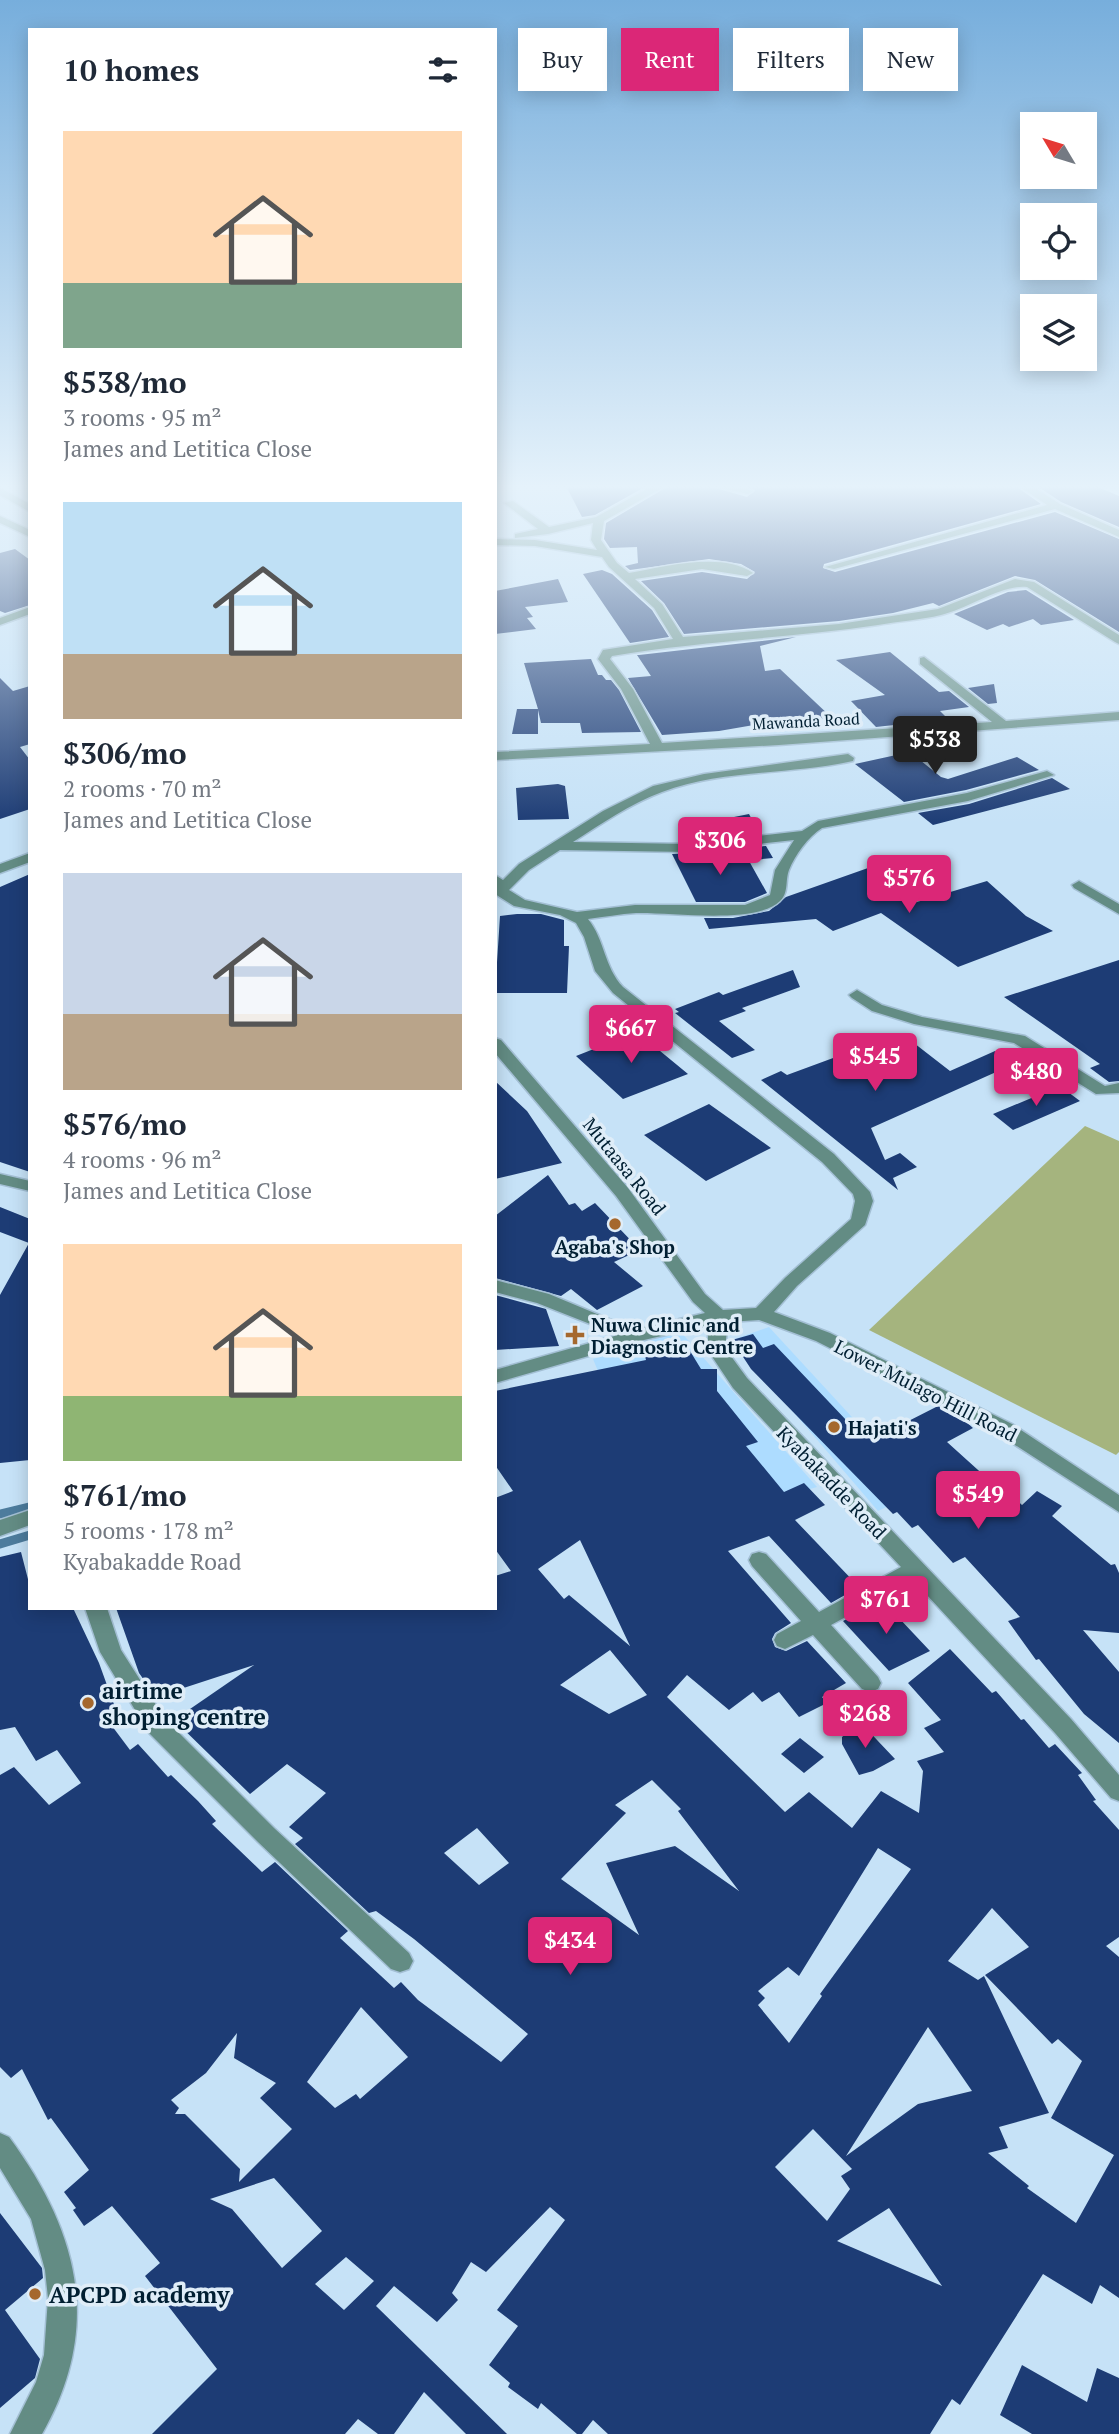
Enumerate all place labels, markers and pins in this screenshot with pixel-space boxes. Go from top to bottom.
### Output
pin: $538 [894,716,976,776]
pin: $306 [679,818,761,877]
pin: $576 [868,856,950,915]
pin: $667 [590,1006,672,1065]
pin: $545 [834,1034,916,1093]
pin: $480 [995,1048,1077,1108]
marker: Agaba's Shop [607,1216,623,1232]
place label: Agaba's Shop [555,1234,675,1259]
place label: Nuwa Clinic and Diagnostic Centre [591,1312,753,1359]
marker: Nuwa Clinic and Diagnostic Centre [565,1325,585,1345]
place label: Hajati's [848,1415,917,1440]
marker: Hajati's [826,1419,842,1435]
pin: $549 [937,1472,1019,1531]
pin: $761 [845,1576,927,1636]
place label: airtime shoping centre [102,1675,266,1732]
pin: $268 [824,1690,906,1750]
marker: airtime shoping centre [80,1695,96,1711]
pin: $434 [529,1918,611,1977]
place label: APCPD academy [49,2279,230,2310]
marker: APCPD academy [27,2286,43,2302]

